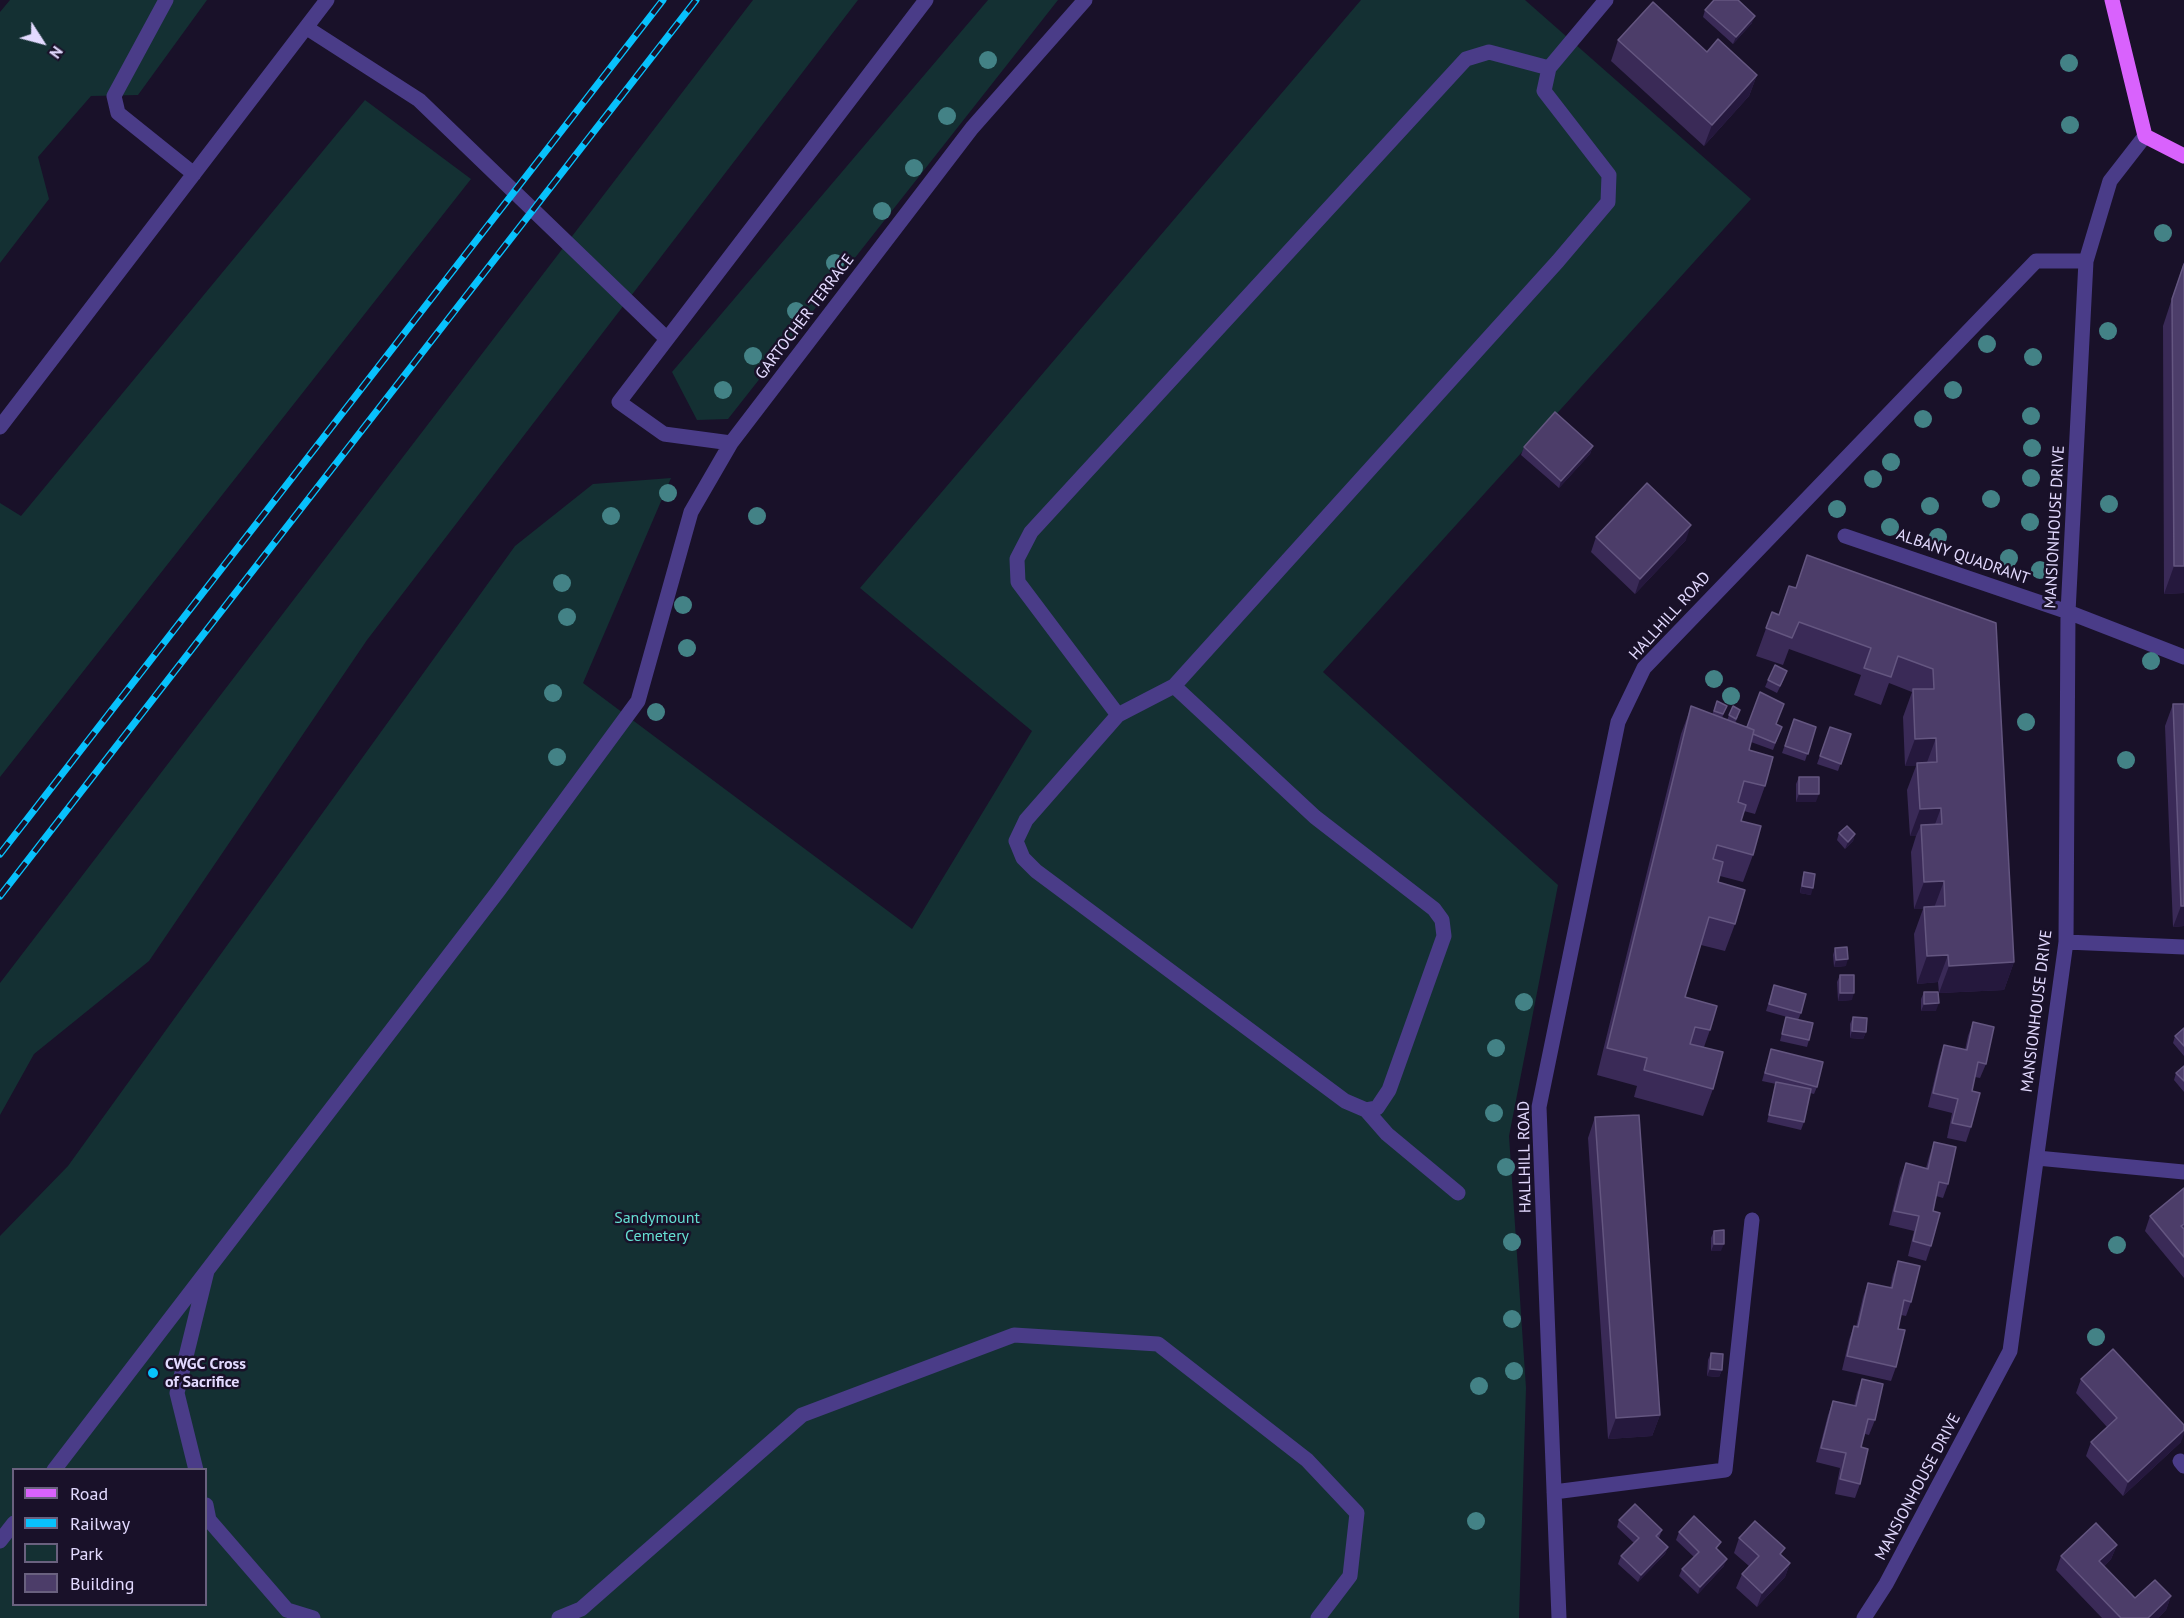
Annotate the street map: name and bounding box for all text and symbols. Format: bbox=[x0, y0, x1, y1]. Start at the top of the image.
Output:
north arrow bbox=[12, 12, 72, 72]
text: N bbox=[45, 42, 68, 63]
street label: GARTOCHER TERRACE bbox=[752, 251, 858, 383]
street label: MANSIONHOUSE DRIVE bbox=[2041, 445, 2069, 609]
street label: ALBANY QUADRANT bbox=[1894, 525, 2032, 589]
street label: HALLHILL ROAD bbox=[1625, 568, 1715, 664]
street label: MANSIONHOUSE DRIVE bbox=[2018, 929, 2056, 1093]
street label: HALLHILL ROAD bbox=[1514, 1101, 1536, 1213]
park label: Sandymount Cemetery bbox=[614, 1208, 700, 1246]
place label: CWGC Cross of Sacrifice bbox=[165, 1354, 246, 1392]
marker: CWGC Cross of Sacrifice bbox=[146, 1366, 160, 1380]
street label: MANSIONHOUSE DRIVE bbox=[1871, 1410, 1965, 1564]
legend bbox=[12, 1468, 207, 1606]
text: Road bbox=[70, 1482, 108, 1505]
text: Railway bbox=[70, 1512, 130, 1535]
text: Park bbox=[70, 1542, 103, 1565]
text: Building bbox=[70, 1572, 134, 1595]

